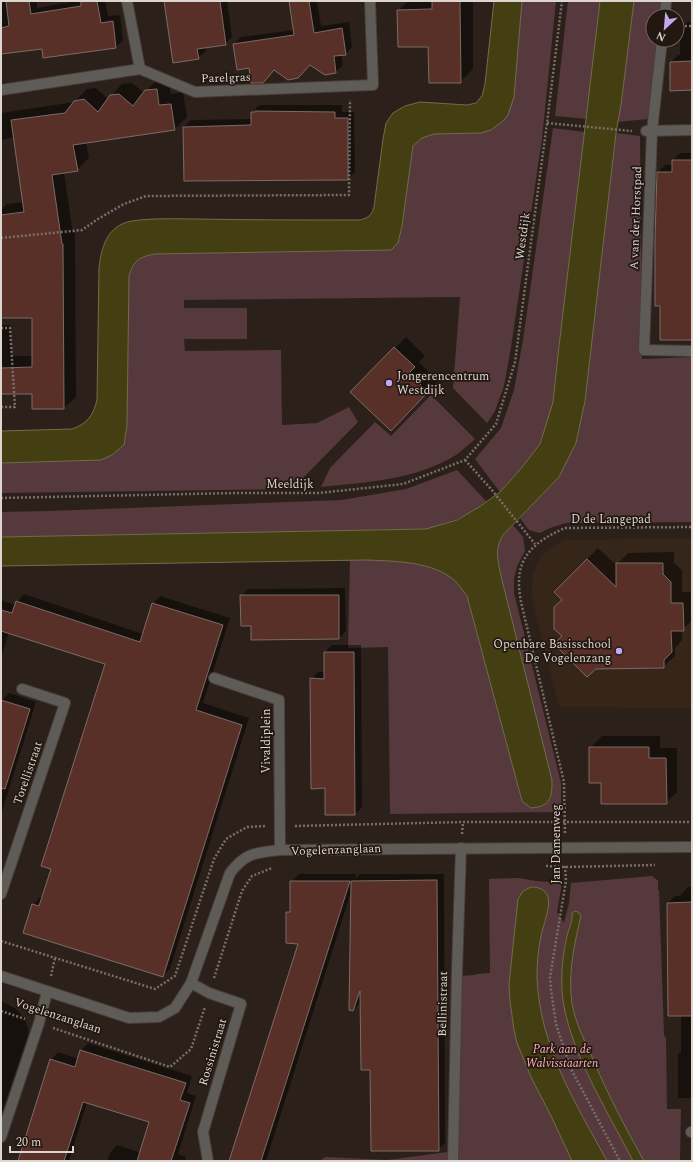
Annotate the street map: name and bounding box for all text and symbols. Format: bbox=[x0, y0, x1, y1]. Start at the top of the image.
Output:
north arrow bbox=[645, 8, 685, 48]
text: N bbox=[653, 27, 669, 46]
street label: Parelgras bbox=[201, 68, 251, 88]
street label: A van der Horstpad bbox=[625, 166, 647, 270]
street label: Westdijk bbox=[510, 211, 536, 261]
place label: Jongerencentrum Westdijk bbox=[397, 367, 489, 400]
marker: Jongerencentrum Westdijk bbox=[384, 378, 394, 388]
street label: Meeldijk bbox=[266, 475, 314, 494]
street label: D de Langepad bbox=[571, 510, 651, 529]
place label: Openbare Basisschool De Vogelenzang bbox=[493, 635, 611, 668]
marker: Openbare Basisschool De Vogelenzang bbox=[614, 646, 624, 656]
street label: Vivaldiplein bbox=[257, 708, 276, 774]
street label: Torellistraat bbox=[8, 739, 48, 807]
street label: Jan Damenweg bbox=[547, 804, 566, 884]
street label: Vogelenzanglaan bbox=[290, 839, 382, 861]
street label: Bellinistraat bbox=[433, 971, 453, 1037]
street label: Vogelenzanglaan bbox=[12, 993, 104, 1039]
street label: Rossinistraat bbox=[194, 1016, 232, 1088]
park label: Park aan de Walvisstaarten bbox=[526, 1040, 599, 1073]
scale bar bbox=[10, 1128, 73, 1154]
text: 20 m bbox=[16, 1133, 41, 1152]

